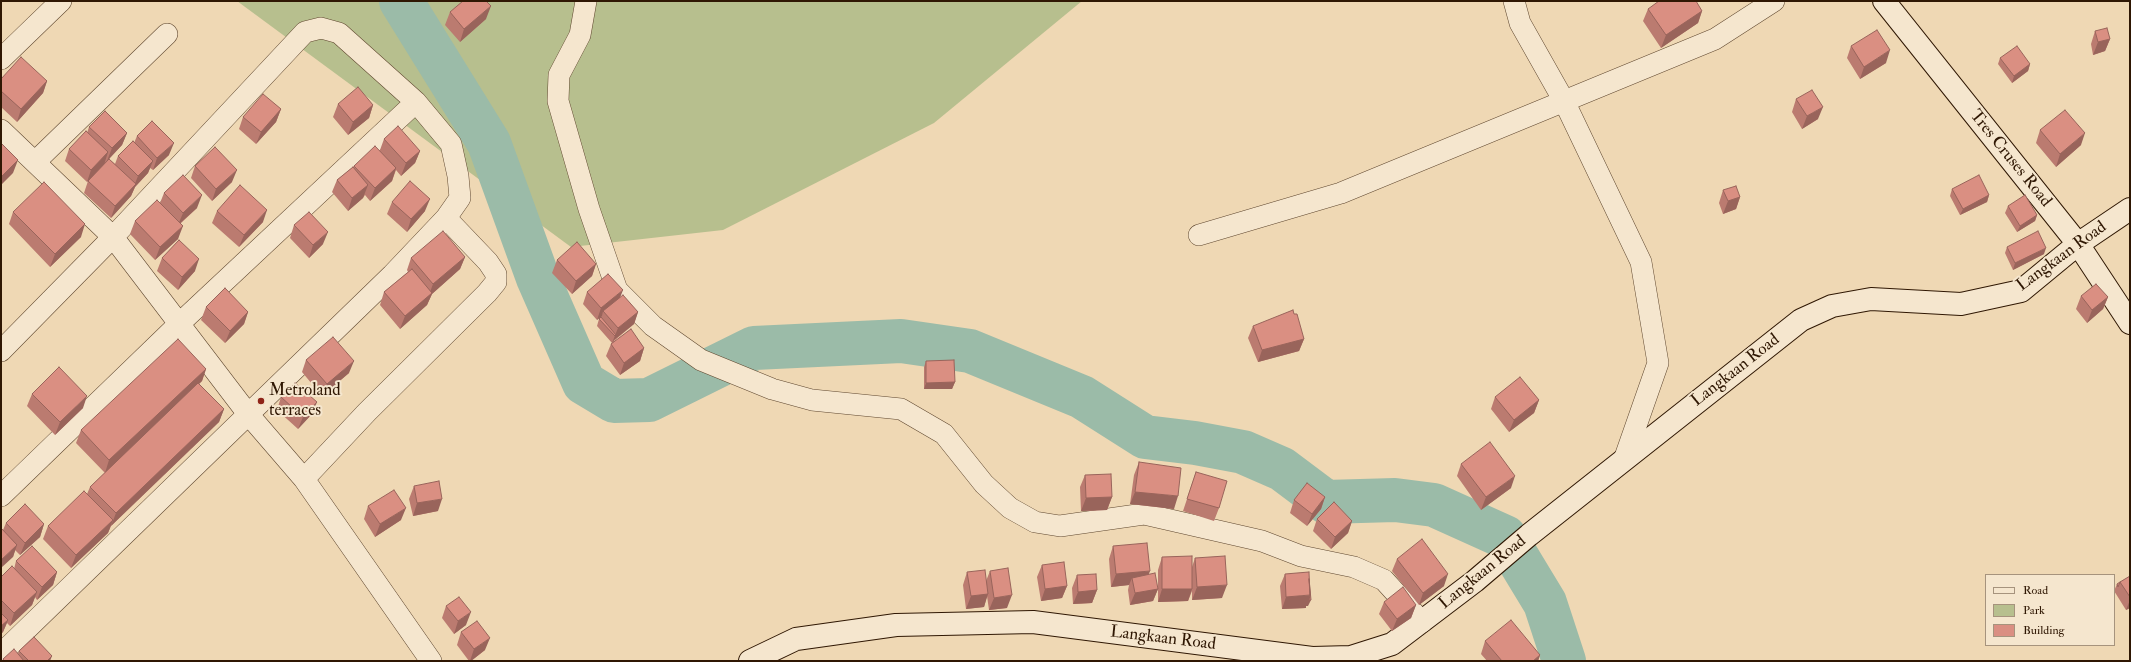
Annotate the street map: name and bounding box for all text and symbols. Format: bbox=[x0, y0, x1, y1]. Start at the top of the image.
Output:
street label: Tres Cruses Road bbox=[1965, 106, 2055, 212]
street label: Langkaan Road bbox=[2013, 218, 2111, 296]
street label: Langkaan Road bbox=[1688, 330, 1784, 412]
place label: Metroland terraces bbox=[269, 381, 341, 421]
marker: Metroland terraces bbox=[256, 396, 266, 406]
street label: Langkaan Road bbox=[1435, 532, 1531, 614]
legend bbox=[1985, 574, 2115, 646]
text: Road bbox=[2023, 583, 2048, 598]
text: Park bbox=[2023, 603, 2045, 618]
street label: Langkaan Road bbox=[1109, 622, 1217, 656]
text: Building bbox=[2023, 623, 2064, 638]

